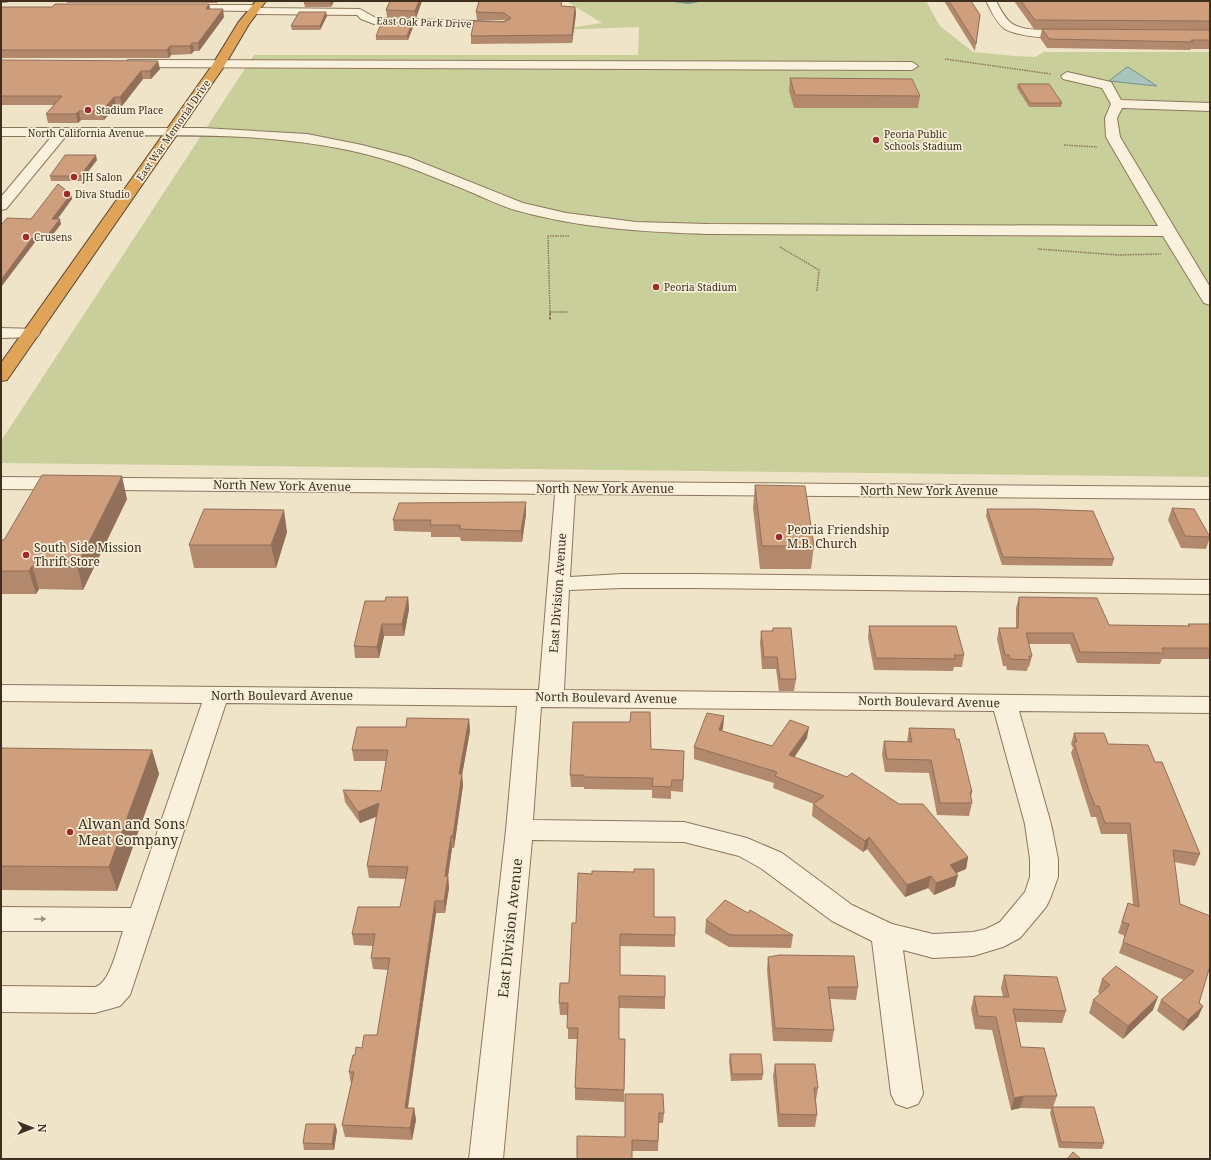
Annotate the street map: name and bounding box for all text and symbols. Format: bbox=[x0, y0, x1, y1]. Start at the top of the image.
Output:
street label: East Oak Park Drive bbox=[376, 13, 472, 31]
street label: East War Memorial Drive bbox=[133, 77, 213, 183]
place label: Stadium Place bbox=[96, 103, 163, 117]
marker: Stadium Place bbox=[83, 105, 93, 115]
street label: North California Avenue bbox=[28, 126, 144, 140]
place label: Peoria Public Schools Stadium bbox=[884, 127, 963, 153]
marker: Peoria Public Schools Stadium bbox=[871, 135, 881, 145]
place label: JH Salon bbox=[81, 170, 123, 184]
marker: JH Salon bbox=[69, 172, 79, 182]
place label: Diva Studio bbox=[75, 187, 130, 201]
marker: Diva Studio bbox=[62, 189, 72, 199]
place label: Crusens bbox=[34, 230, 73, 244]
marker: Crusens bbox=[21, 232, 31, 242]
place label: Peoria Stadium bbox=[664, 280, 738, 294]
marker: Peoria Stadium bbox=[651, 282, 661, 292]
street label: North New York Avenue bbox=[213, 476, 351, 495]
street label: North New York Avenue bbox=[536, 480, 674, 497]
street label: North New York Avenue bbox=[860, 482, 998, 499]
place label: Peoria Friendship M.B. Church bbox=[787, 521, 889, 552]
street label: East Division Avenue bbox=[545, 532, 570, 654]
marker: Peoria Friendship M.B. Church bbox=[774, 532, 784, 542]
place label: South Side Mission Thrift Store bbox=[34, 539, 142, 570]
marker: South Side Mission Thrift Store bbox=[21, 550, 31, 560]
street label: North Boulevard Avenue bbox=[211, 687, 353, 704]
street label: North Boulevard Avenue bbox=[535, 688, 677, 707]
street label: North Boulevard Avenue bbox=[858, 692, 1000, 711]
place label: Alwan and Sons Meat Company bbox=[78, 814, 185, 849]
marker: Alwan and Sons Meat Company bbox=[65, 827, 75, 837]
street label: East Division Avenue bbox=[493, 857, 526, 999]
one-way arrow bbox=[34, 916, 47, 922]
north arrow bbox=[12, 1108, 52, 1148]
text: N bbox=[35, 1124, 50, 1133]

